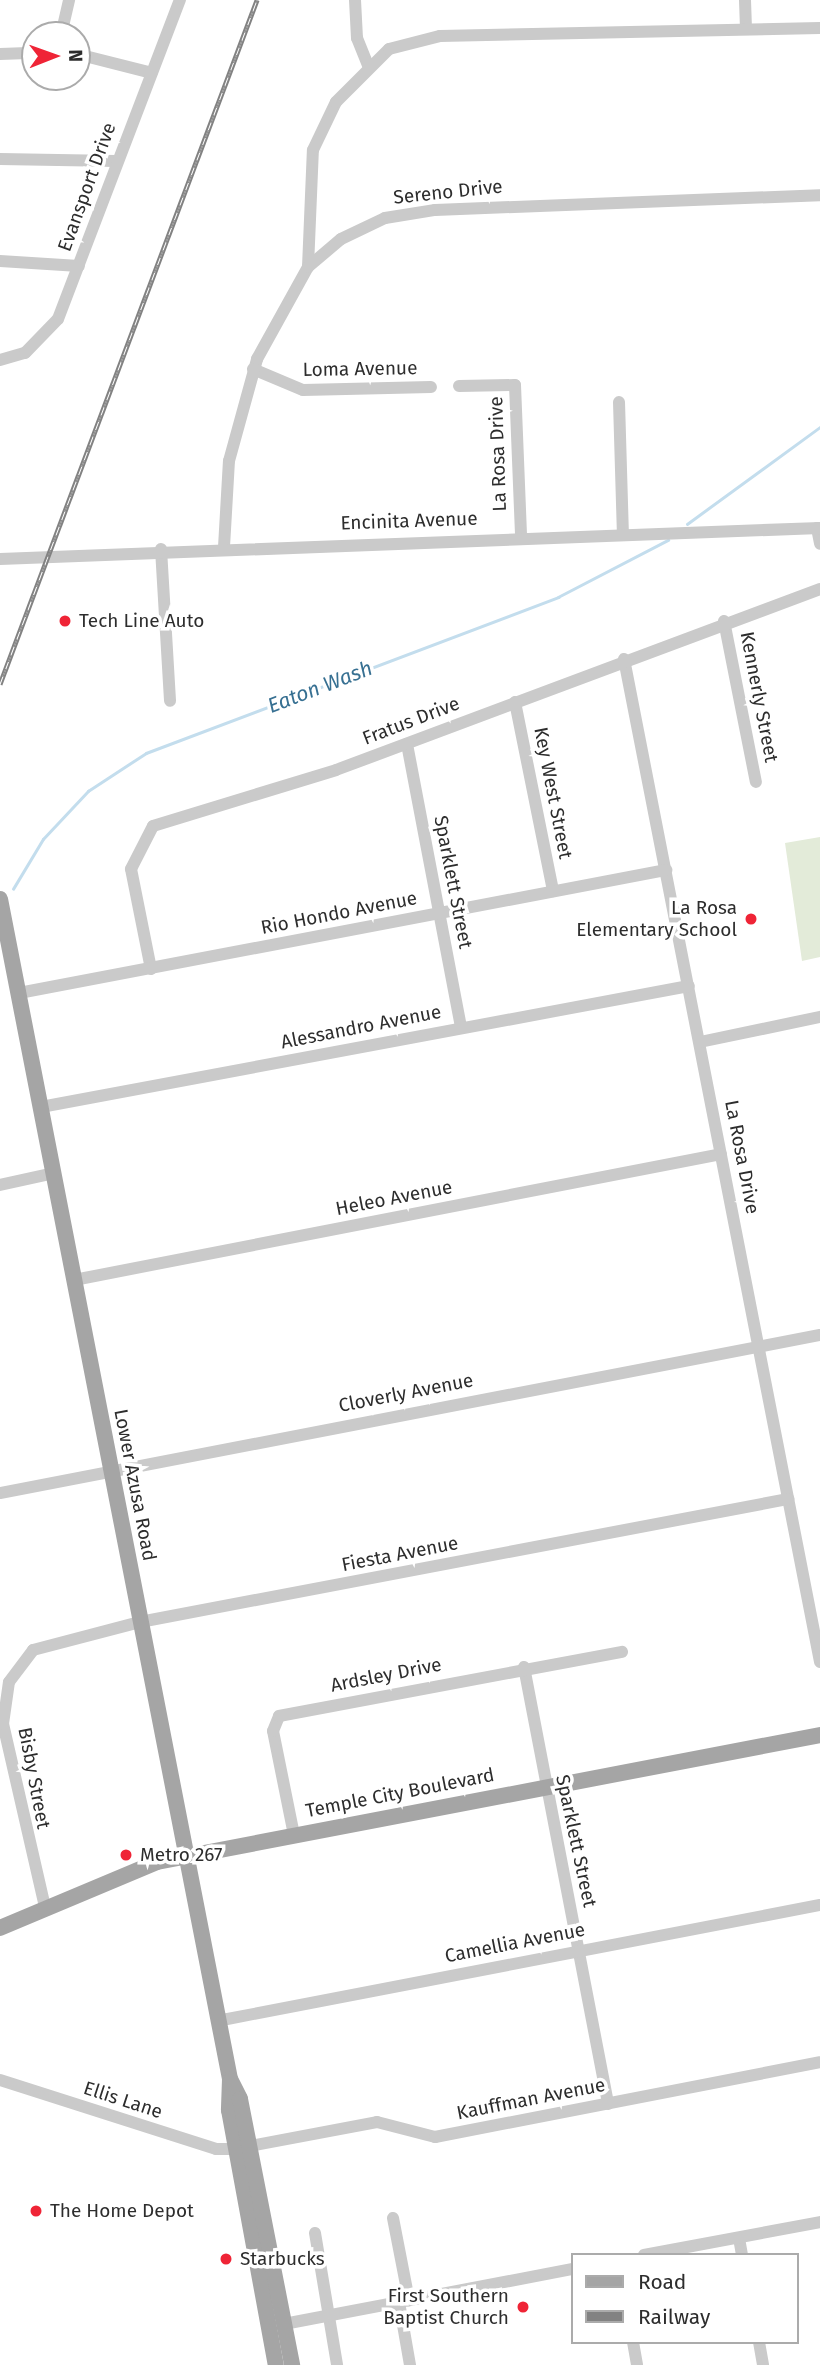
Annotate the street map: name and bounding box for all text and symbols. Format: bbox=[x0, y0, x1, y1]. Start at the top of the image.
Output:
north arrow bbox=[21, 21, 91, 91]
text: N bbox=[64, 49, 87, 62]
street label: Evansport Drive bbox=[53, 120, 121, 254]
street label: Sereno Drive bbox=[392, 175, 504, 209]
street label: Loma Avenue bbox=[302, 357, 418, 381]
street label: La Rosa Drive bbox=[485, 396, 511, 512]
street label: Encinita Avenue bbox=[340, 507, 478, 535]
place label: Tech Line Auto bbox=[79, 610, 204, 632]
marker: Tech Line Auto bbox=[57, 613, 73, 629]
street label: Kennerly Street bbox=[735, 630, 783, 764]
water label: Eaton Wash bbox=[264, 655, 376, 719]
street label: Fratus Drive bbox=[359, 692, 463, 750]
street label: Key West Street bbox=[529, 725, 577, 861]
street label: Sparklett Street bbox=[429, 814, 477, 950]
street label: Rio Hondo Avenue bbox=[259, 887, 419, 939]
place label: La Rosa Elementary School bbox=[576, 897, 737, 941]
marker: La Rosa Elementary School bbox=[743, 911, 759, 927]
street label: Alessandro Avenue bbox=[279, 1000, 443, 1054]
street label: La Rosa Drive bbox=[720, 1098, 764, 1216]
street label: Heleo Avenue bbox=[334, 1176, 454, 1220]
street label: Cloverly Avenue bbox=[337, 1369, 475, 1417]
street label: Lower Azusa Road bbox=[109, 1407, 161, 1563]
street label: Fiesta Avenue bbox=[340, 1532, 460, 1576]
street label: Ardsley Drive bbox=[329, 1653, 443, 1697]
street label: Bisby Street bbox=[13, 1725, 55, 1831]
street label: Temple City Boulevard bbox=[304, 1764, 496, 1822]
street label: Sparklett Street bbox=[551, 1773, 601, 1909]
place label: Metro 267 bbox=[140, 1844, 222, 1866]
marker: Metro 267 bbox=[118, 1847, 134, 1863]
street label: Camellia Avenue bbox=[443, 1918, 587, 1968]
street label: Kauffman Avenue bbox=[455, 2073, 607, 2125]
street label: Ellis Lane bbox=[81, 2077, 165, 2123]
place label: The Home Depot bbox=[50, 2200, 194, 2222]
marker: The Home Depot bbox=[28, 2203, 44, 2219]
place label: Starbucks bbox=[240, 2248, 325, 2270]
marker: Starbucks bbox=[218, 2251, 234, 2267]
legend bbox=[572, 2253, 799, 2344]
text: Road bbox=[638, 2269, 686, 2295]
place label: First Southern Baptist Church bbox=[383, 2285, 509, 2329]
marker: First Southern Baptist Church bbox=[515, 2299, 531, 2315]
text: Railway bbox=[638, 2304, 710, 2330]

